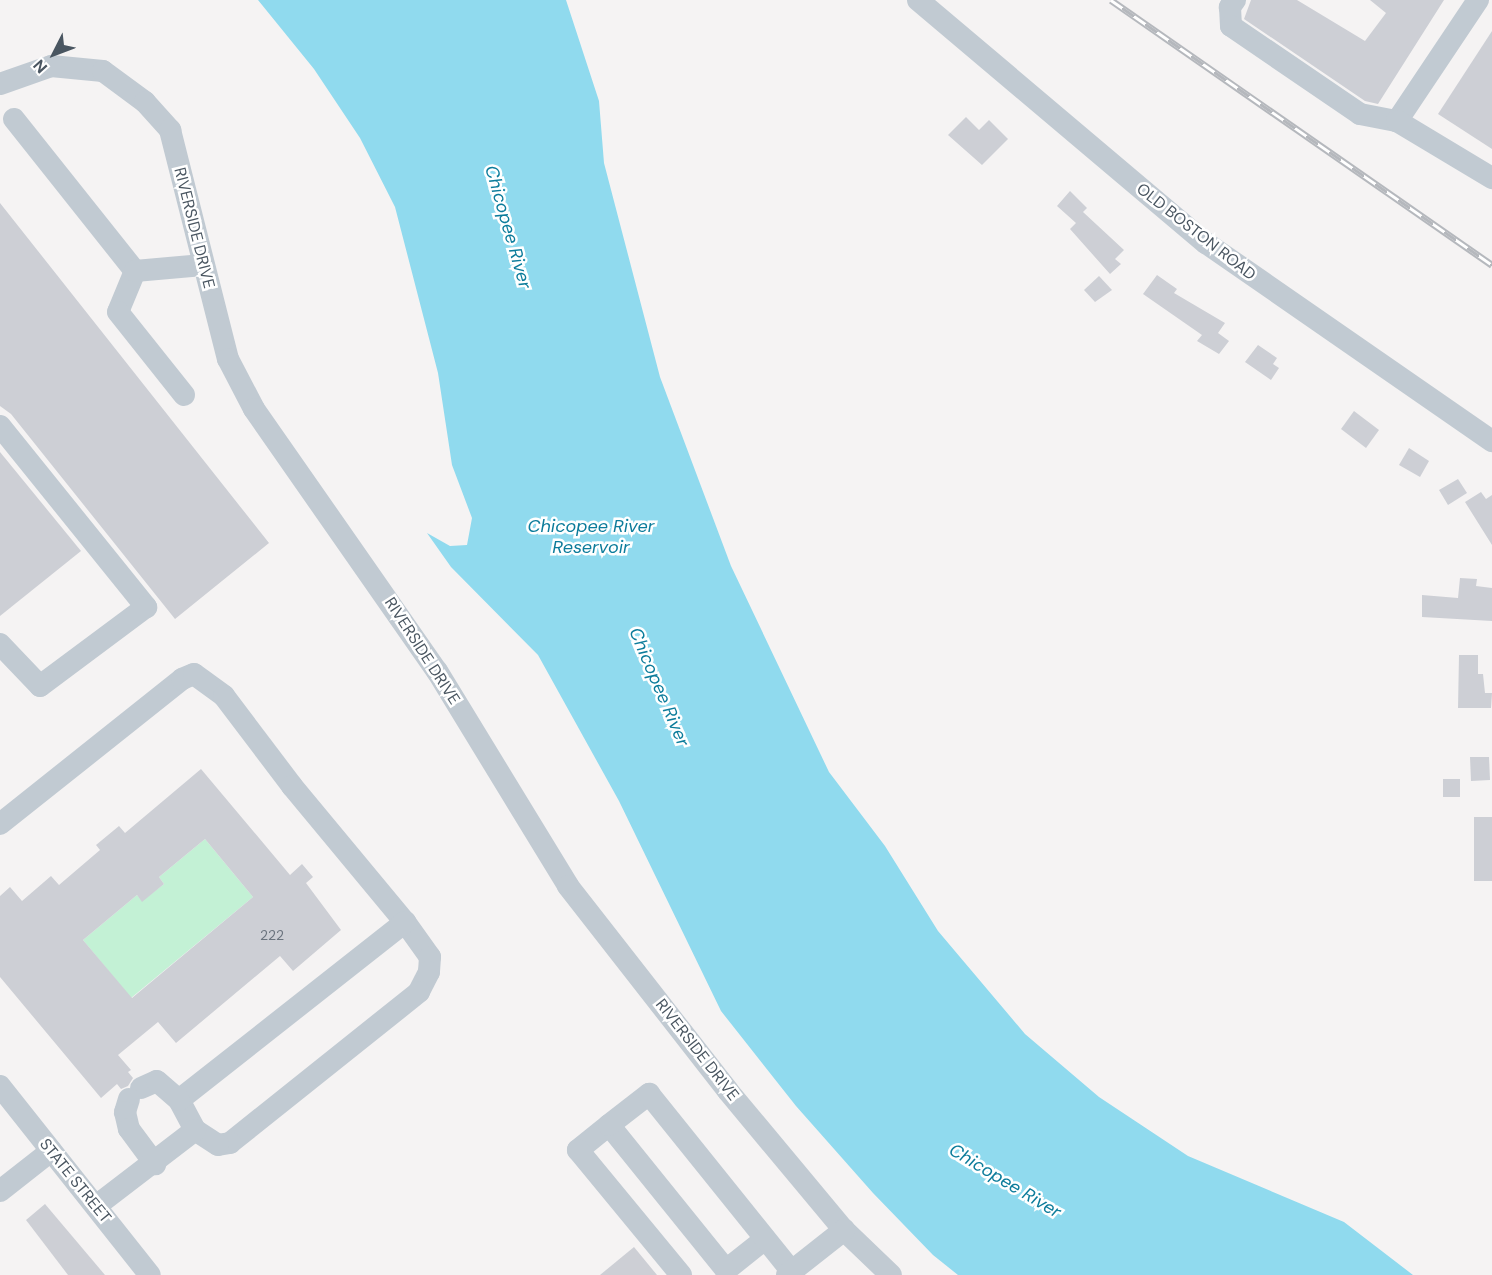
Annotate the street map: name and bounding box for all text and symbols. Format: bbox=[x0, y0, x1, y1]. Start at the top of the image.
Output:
north arrow bbox=[24, 24, 84, 84]
text: N bbox=[29, 55, 52, 78]
water label: Chicopee River bbox=[480, 163, 536, 291]
street label: RIVERSIDE DRIVE bbox=[170, 166, 218, 290]
street label: OLD BOSTON ROAD bbox=[1133, 180, 1259, 284]
water label: Chicopee River Reservoir bbox=[528, 516, 654, 558]
street label: RIVERSIDE DRIVE bbox=[380, 594, 464, 708]
water label: Chicopee River bbox=[624, 624, 694, 750]
house number: 222 bbox=[260, 927, 284, 943]
street label: RIVERSIDE DRIVE bbox=[651, 995, 743, 1105]
street label: STATE STREET bbox=[35, 1135, 115, 1227]
water label: Chicopee River bbox=[945, 1139, 1065, 1223]

